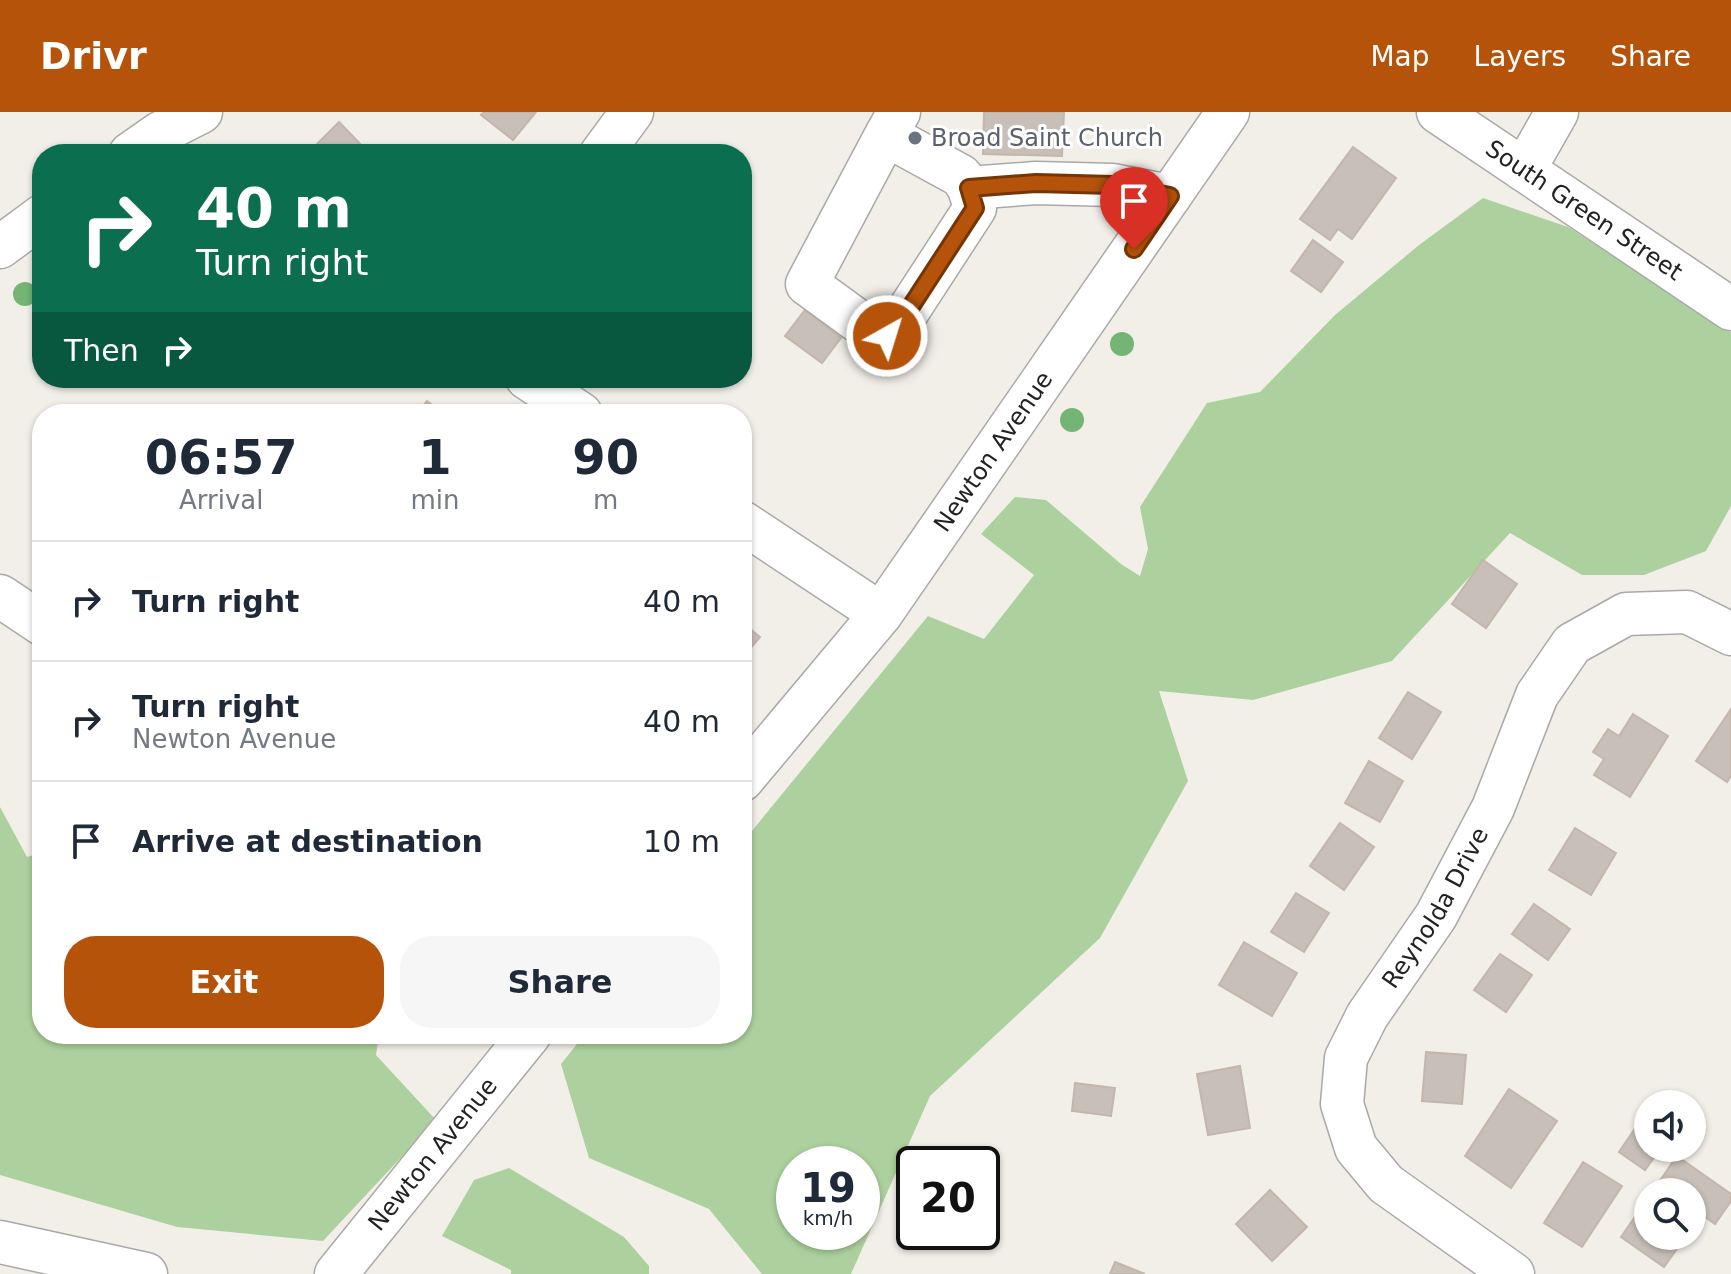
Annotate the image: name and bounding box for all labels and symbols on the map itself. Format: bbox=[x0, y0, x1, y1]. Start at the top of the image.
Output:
place label: Broad Saint Church bbox=[931, 124, 1163, 152]
marker: Broad Saint Church bbox=[906, 129, 924, 147]
street label: South Green Street bbox=[1481, 134, 1688, 286]
pin bbox=[1100, 167, 1168, 249]
position arrow bbox=[845, 294, 929, 378]
street label: Newton Avenue bbox=[928, 366, 1058, 537]
street label: Reynolda Drive bbox=[1376, 823, 1494, 994]
street label: Newton Avenue bbox=[363, 1072, 503, 1236]
speed limit sign: 20 bbox=[896, 1146, 1000, 1250]

